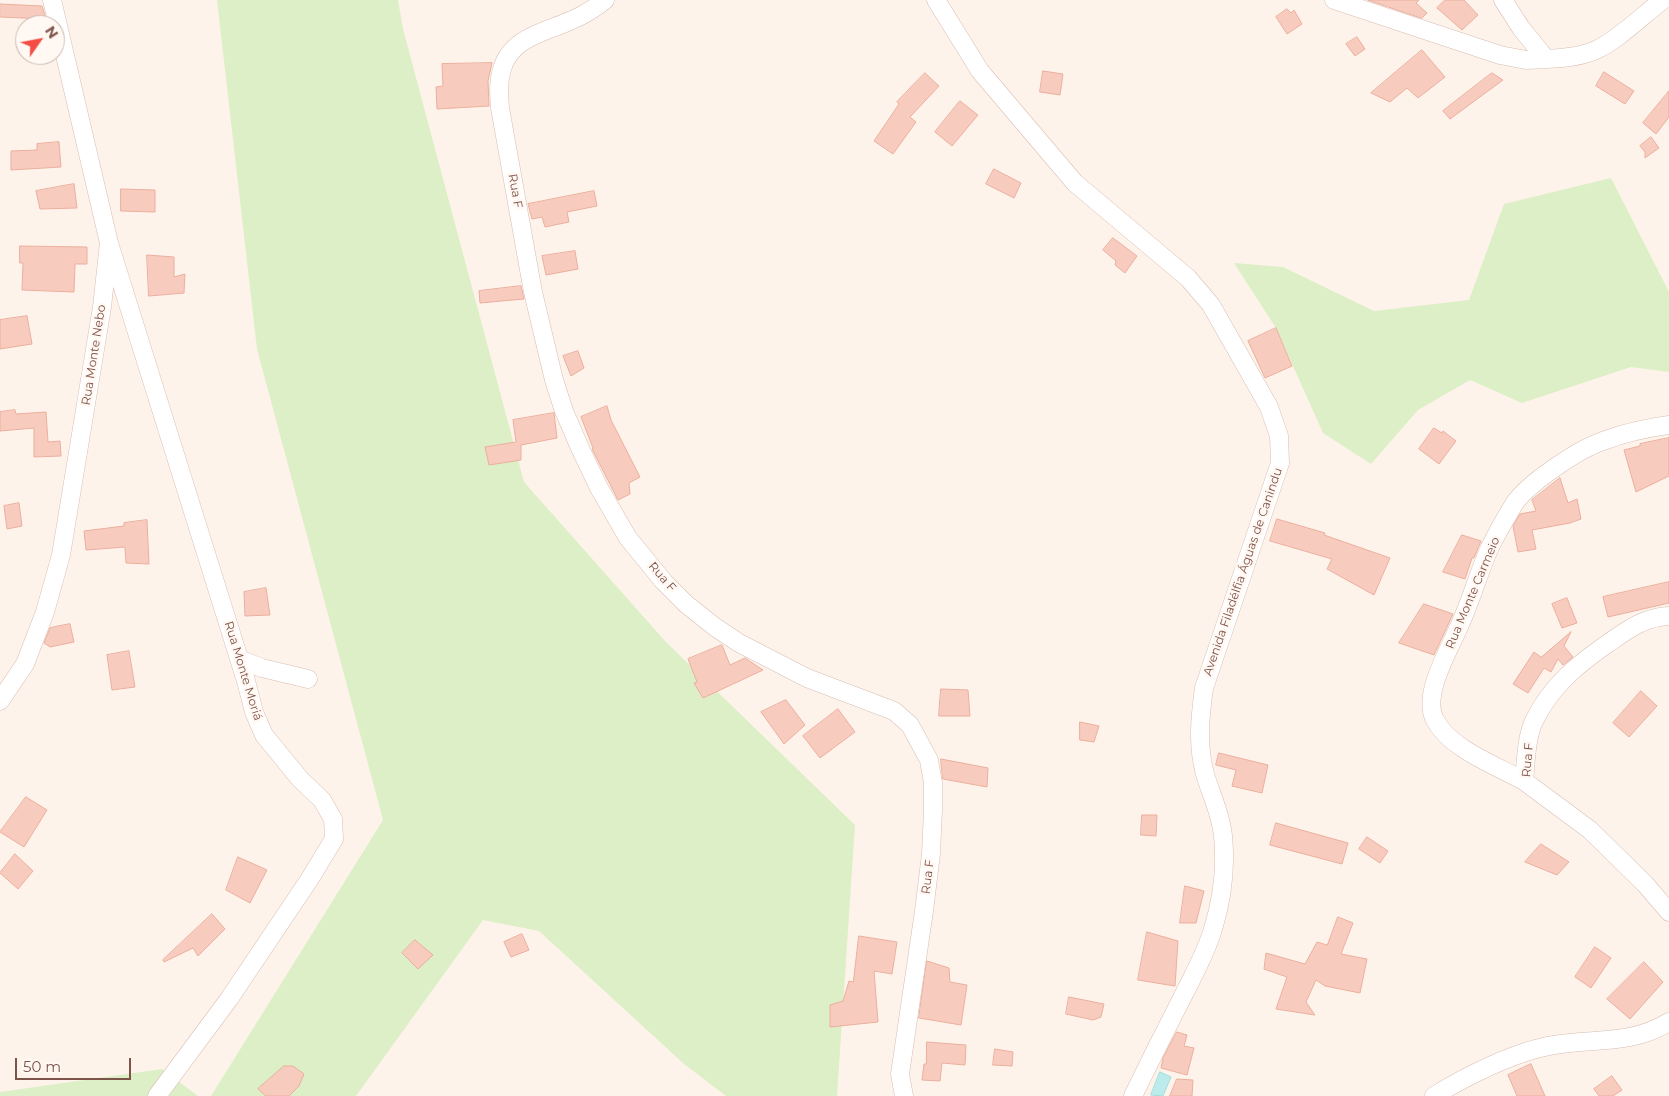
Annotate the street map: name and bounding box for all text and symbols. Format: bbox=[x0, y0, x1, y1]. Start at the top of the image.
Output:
north arrow bbox=[15, 15, 65, 65]
text: N bbox=[41, 23, 62, 42]
street label: Rua F bbox=[505, 173, 525, 209]
street label: Rua Monte Nebo bbox=[79, 304, 109, 406]
street label: Avenida Filadélfia Águas de Canindu bbox=[1200, 466, 1286, 678]
street label: Rua Monte Carmeio bbox=[1443, 535, 1503, 651]
street label: Rua F bbox=[645, 559, 679, 595]
street label: Rua Monte Moriá bbox=[221, 620, 265, 722]
street label: Rua F bbox=[1519, 742, 1537, 778]
street label: Rua F bbox=[919, 859, 937, 895]
scale bar bbox=[18, 1048, 134, 1080]
text: 50 m bbox=[23, 1057, 61, 1076]

